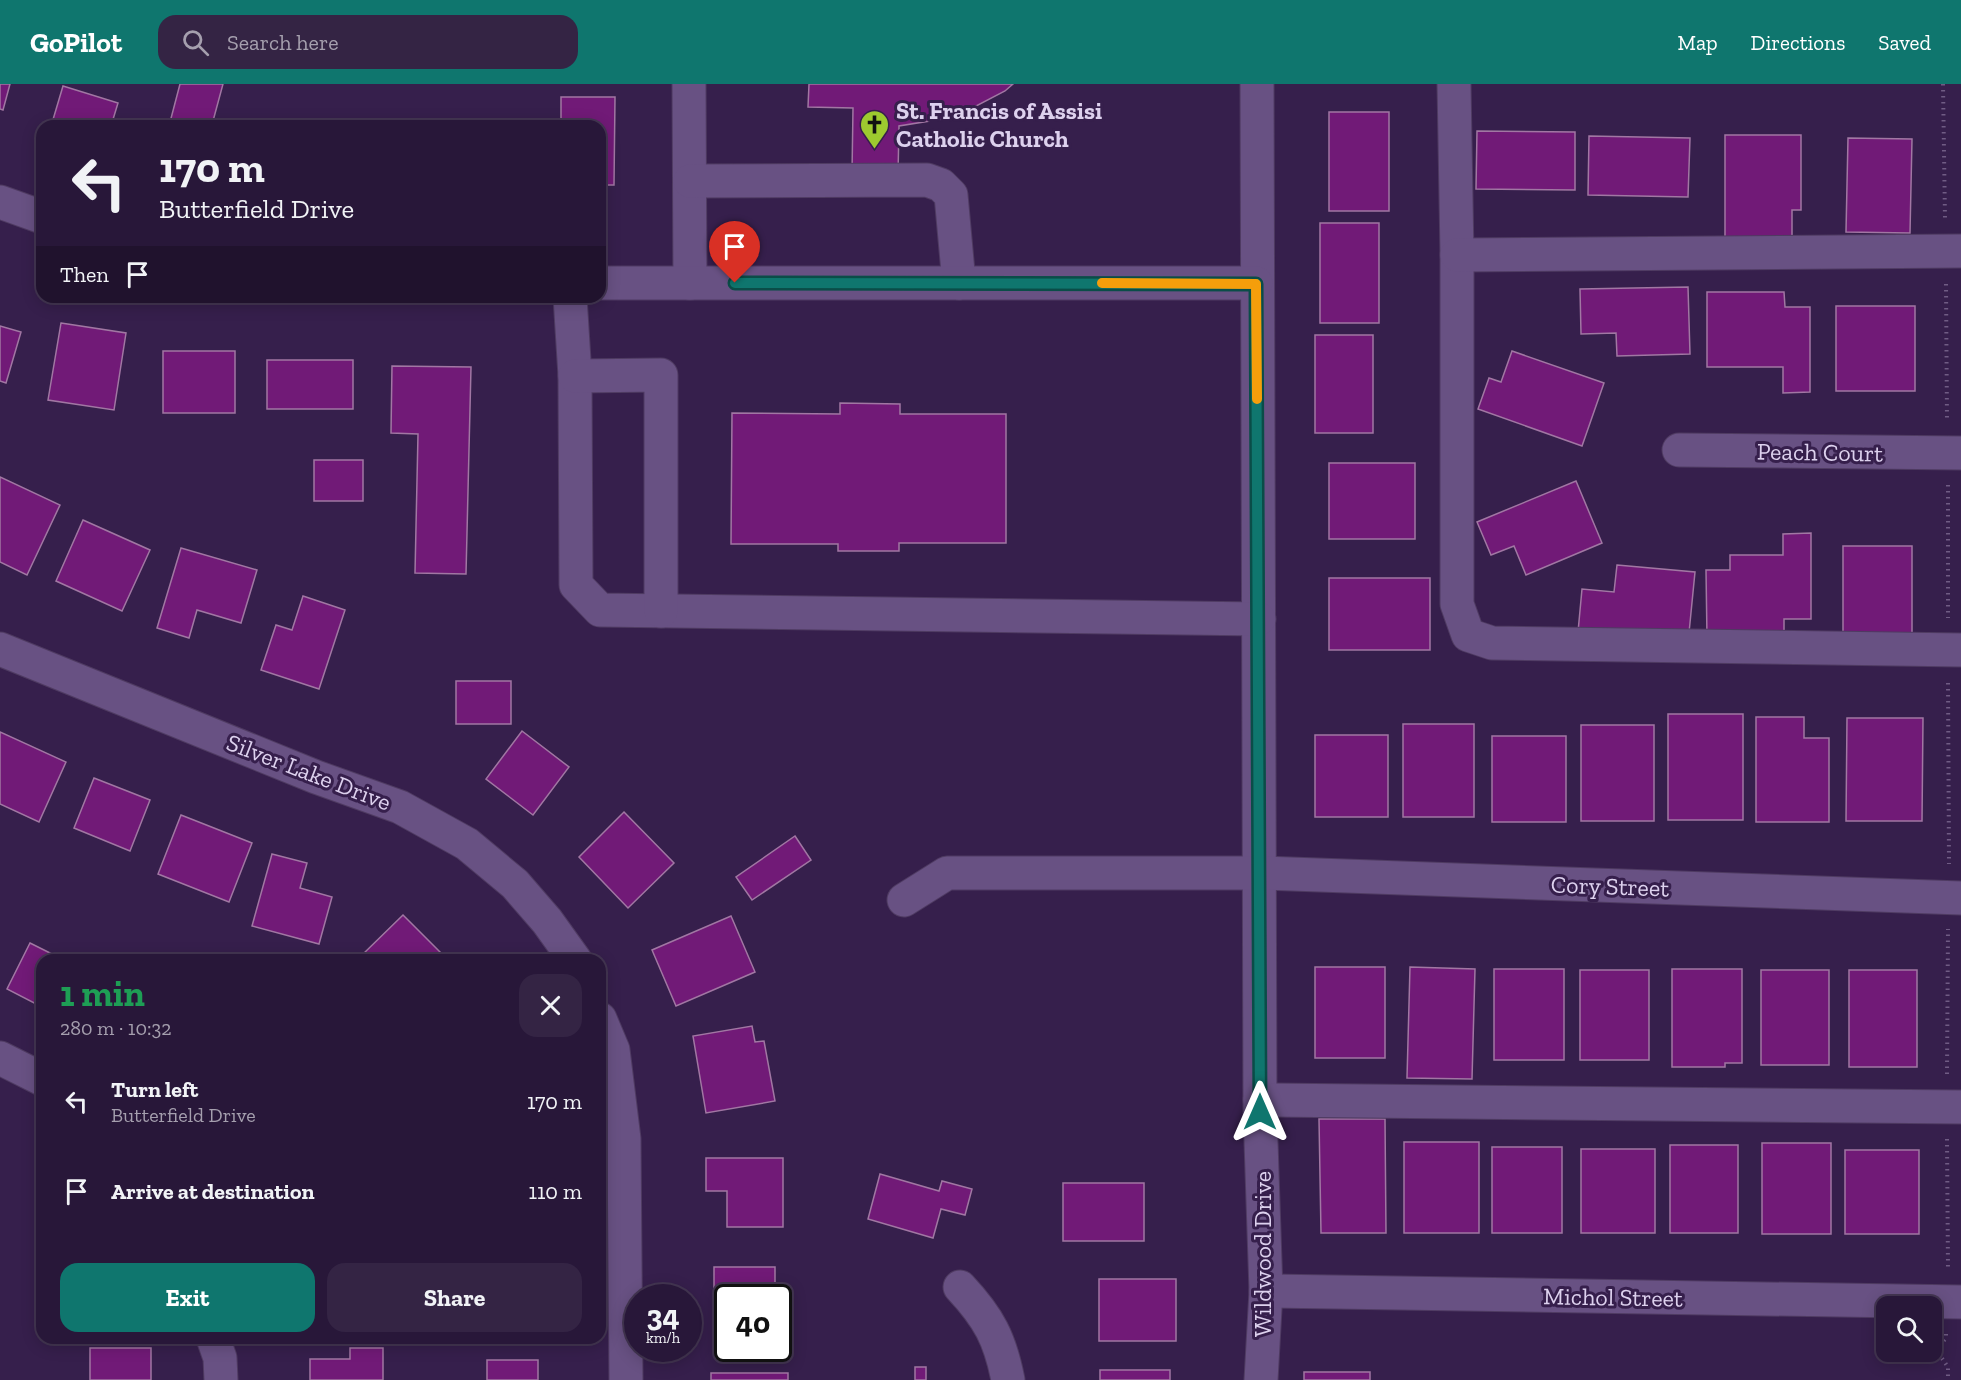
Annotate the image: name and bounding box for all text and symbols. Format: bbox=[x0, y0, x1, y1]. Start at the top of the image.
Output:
search box bbox=[158, 15, 578, 69]
text: GoPilot bbox=[30, 26, 122, 59]
icon: search bbox=[179, 26, 212, 59]
text: Search here bbox=[227, 29, 338, 56]
text: Map bbox=[1678, 30, 1718, 55]
text: Directions bbox=[1751, 30, 1845, 55]
text: Saved bbox=[1878, 30, 1931, 55]
place label: St. Francis of Assisi Catholic Church bbox=[896, 96, 1102, 153]
church icon: St. Francis of Assisi Catholic Church bbox=[859, 108, 891, 150]
text: 170 m bbox=[159, 142, 265, 193]
icon: left bbox=[60, 144, 138, 222]
text: Butterfield Drive bbox=[159, 193, 354, 225]
pin bbox=[709, 221, 760, 283]
icon: arrive bbox=[718, 230, 751, 263]
icon: arrive bbox=[121, 258, 154, 291]
text: Then bbox=[60, 261, 109, 288]
street label: Peach Court bbox=[1757, 436, 1883, 468]
street label: Silver Lake Drive bbox=[223, 727, 395, 817]
street label: Cory Street bbox=[1550, 869, 1670, 903]
text: 1 min bbox=[60, 972, 145, 1015]
button: close bbox=[519, 974, 582, 1037]
text: 280 m · 10:32 bbox=[60, 1016, 172, 1040]
text: Turn left bbox=[111, 1076, 198, 1103]
position arrow bbox=[1228, 1080, 1292, 1144]
icon: left bbox=[60, 1085, 93, 1118]
text: 170 m bbox=[527, 1088, 582, 1115]
text: Butterfield Drive bbox=[111, 1103, 256, 1127]
street label: Wildwood Drive bbox=[1248, 1171, 1277, 1337]
icon: arrive bbox=[60, 1175, 93, 1208]
text: Arrive at destination bbox=[111, 1178, 314, 1205]
text: 110 m bbox=[528, 1178, 582, 1205]
button: Exit bbox=[60, 1263, 315, 1332]
button: Share bbox=[327, 1263, 582, 1332]
street label: Michol Street bbox=[1543, 1281, 1683, 1313]
speed limit sign: 40 bbox=[714, 1284, 792, 1362]
map controls bbox=[1876, 1296, 1942, 1362]
button: search bbox=[1876, 1296, 1942, 1362]
text: 34 bbox=[646, 1298, 680, 1334]
text: km/h bbox=[646, 1329, 680, 1347]

